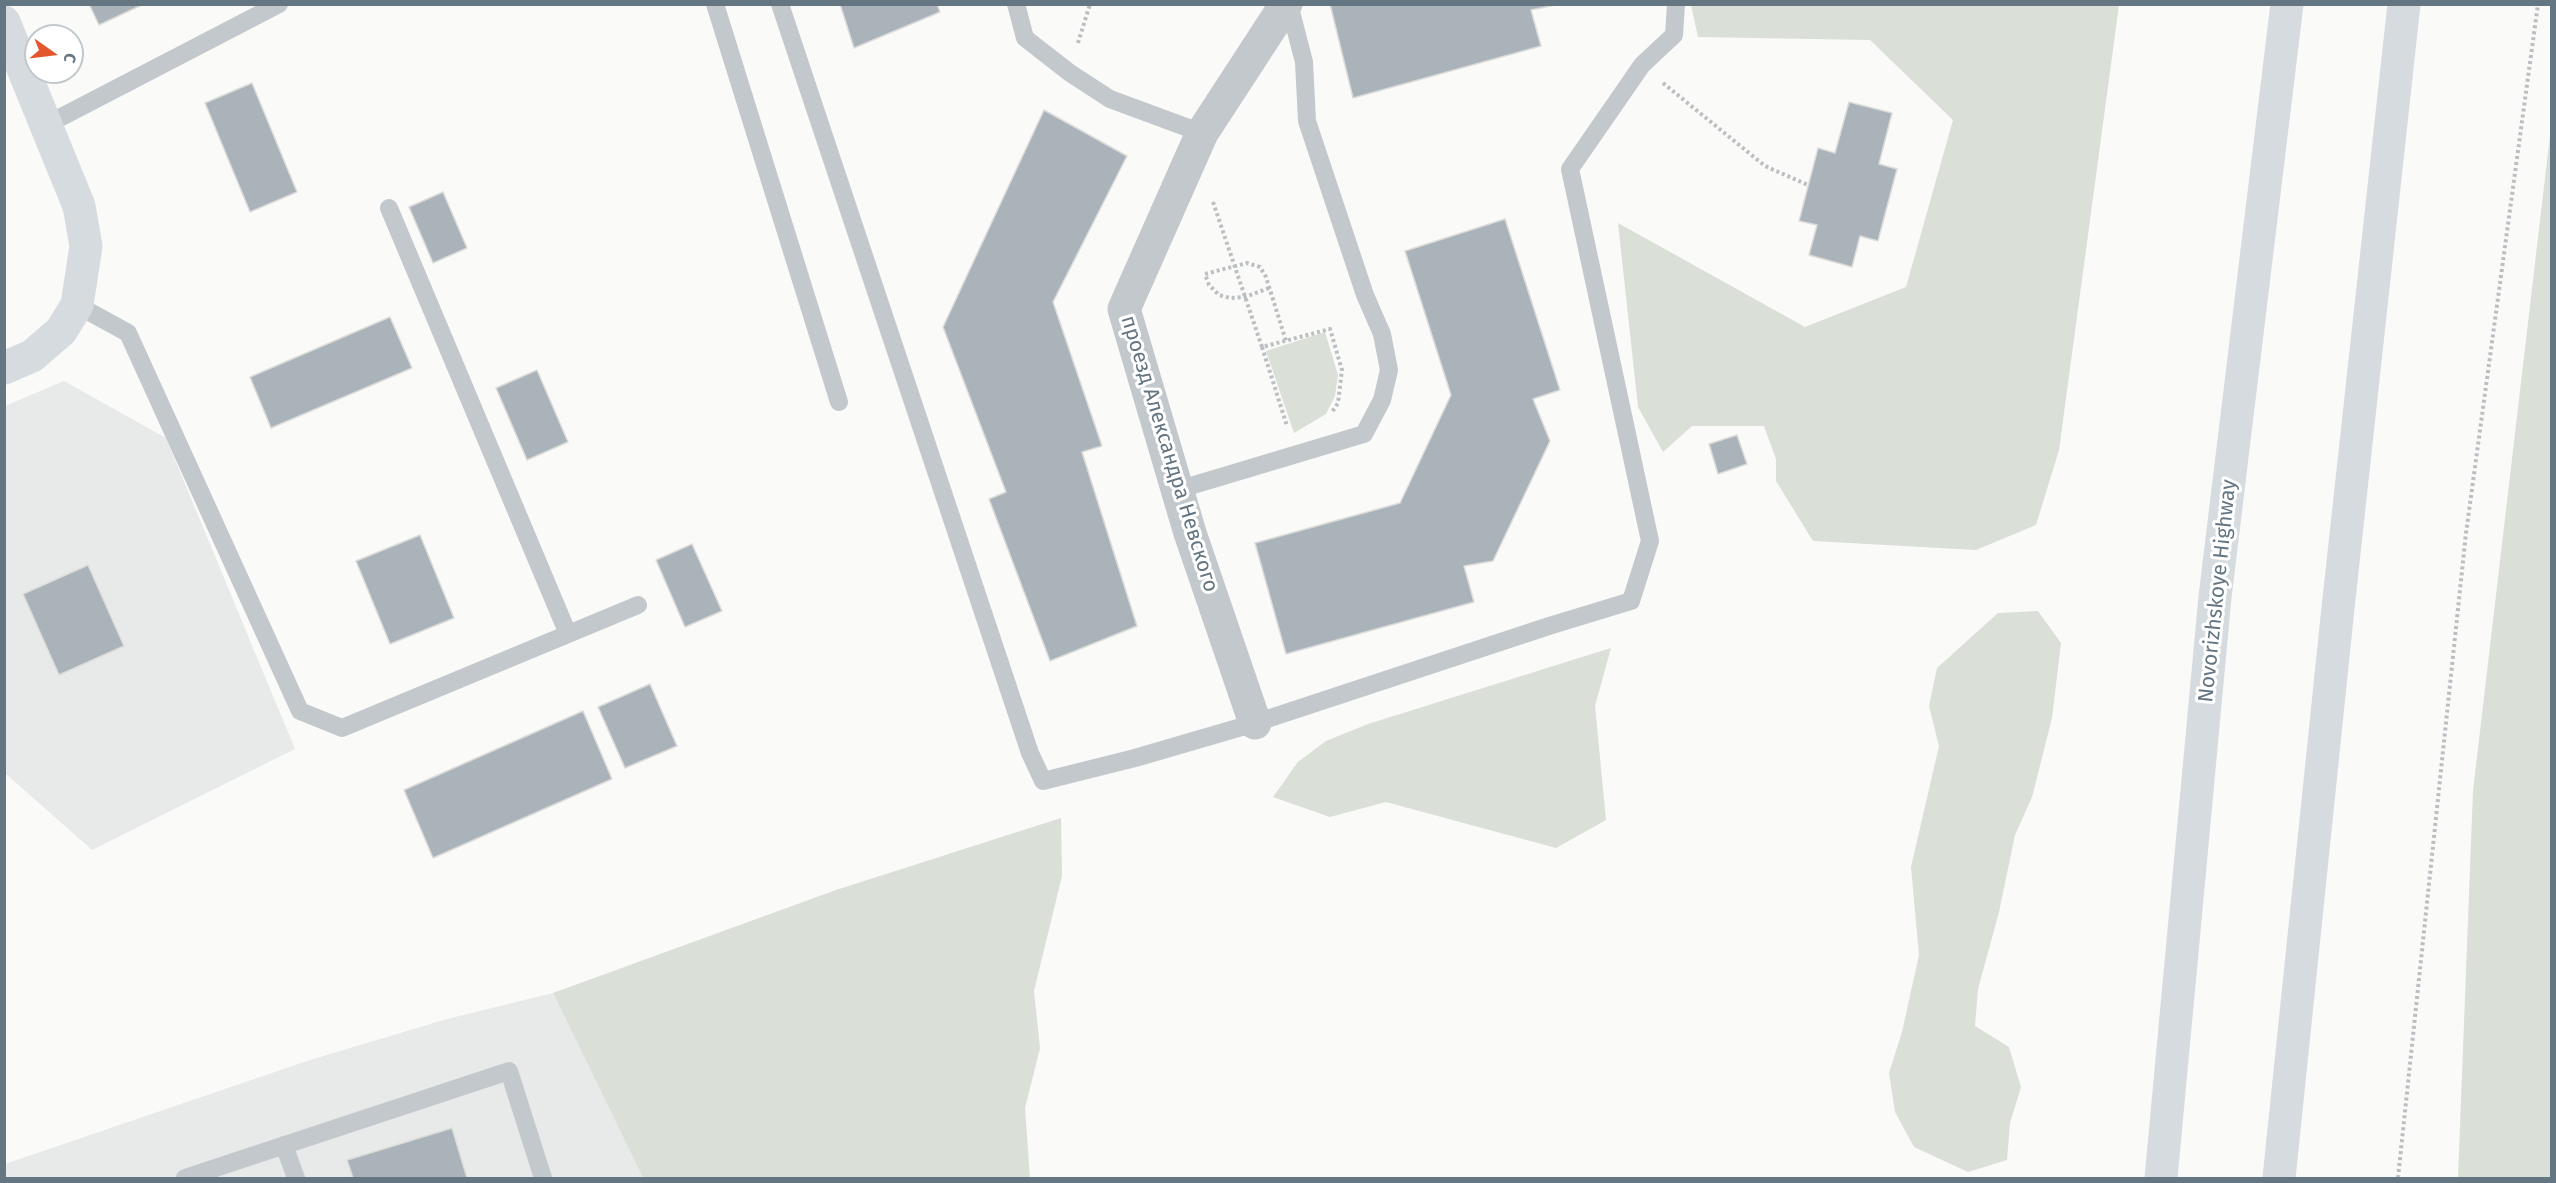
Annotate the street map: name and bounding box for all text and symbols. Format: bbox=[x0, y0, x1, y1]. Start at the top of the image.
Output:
north arrow bbox=[24, 24, 84, 84]
text: С bbox=[60, 51, 80, 65]
street label: проезд Александра Невского bbox=[1115, 313, 1223, 595]
street label: Novorizhskoye Highway bbox=[2194, 478, 2242, 704]

